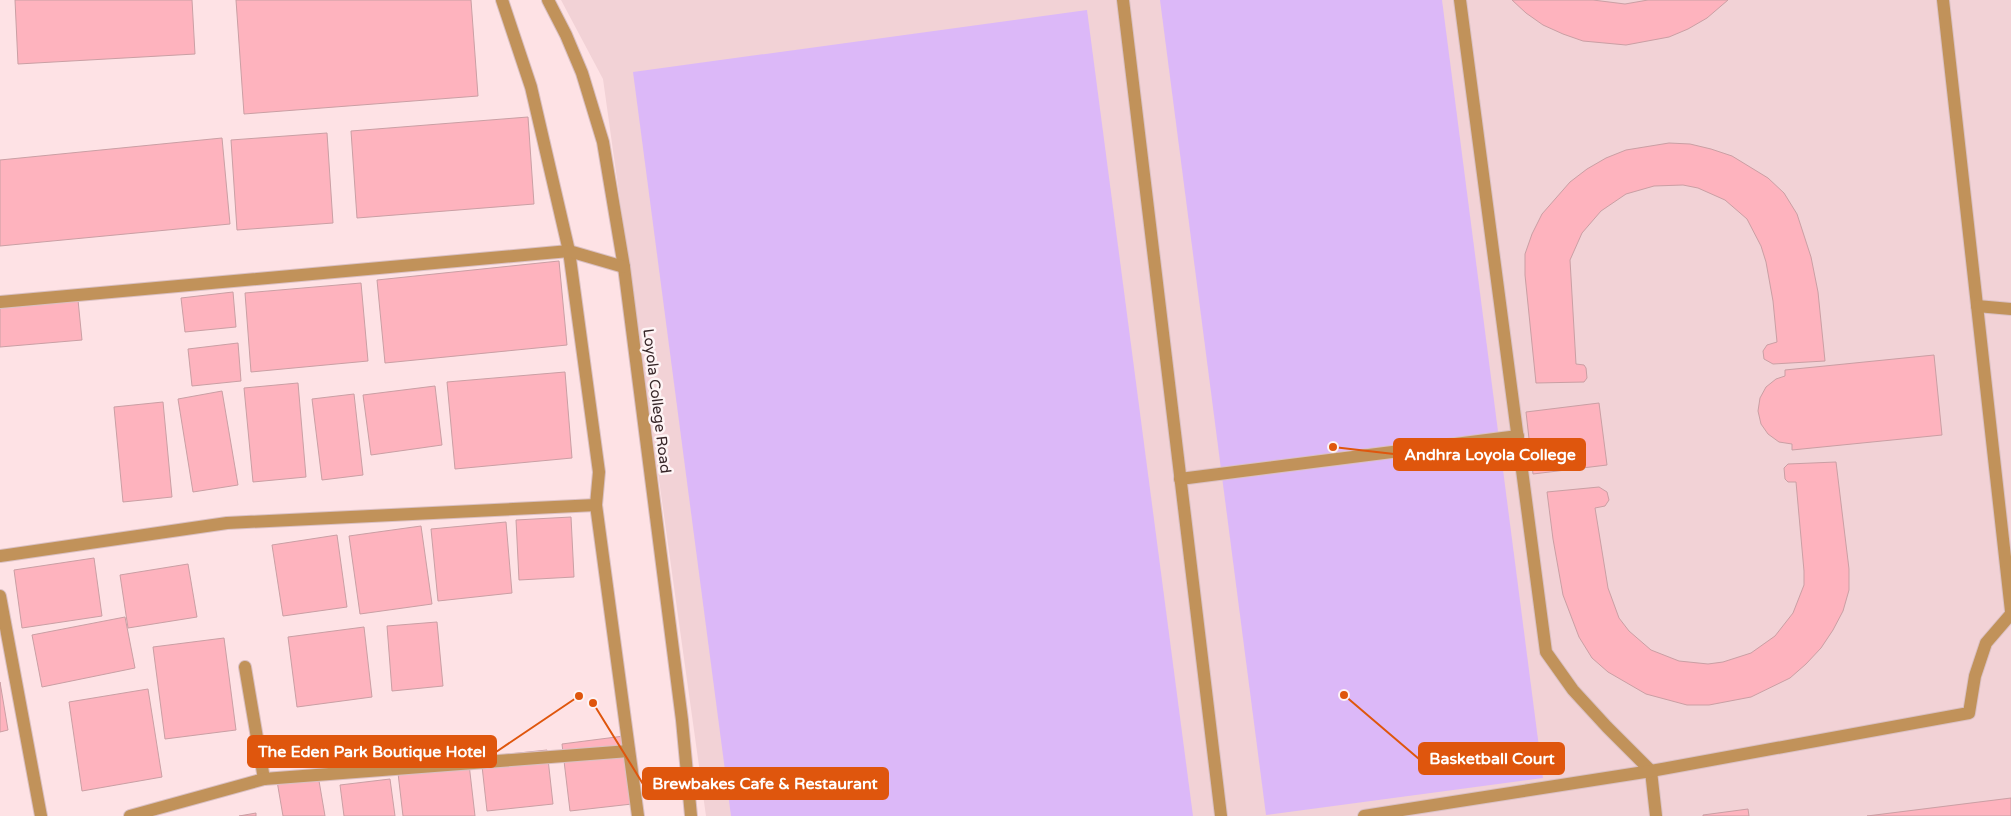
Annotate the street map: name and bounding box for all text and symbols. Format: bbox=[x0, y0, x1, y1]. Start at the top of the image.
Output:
street label: Loyola College Road bbox=[639, 328, 675, 474]
callout: Andhra Loyola College bbox=[1394, 439, 1585, 470]
text: Andhra Loyola College bbox=[1404, 445, 1576, 465]
callout: The Eden Park Boutique Hotel bbox=[248, 736, 496, 767]
text: The Eden Park Boutique Hotel bbox=[257, 742, 486, 762]
callout: Basketball Court bbox=[1419, 743, 1564, 774]
text: Basketball Court bbox=[1429, 749, 1556, 769]
callout: Brewbakes Cafe & Restaurant bbox=[643, 768, 888, 799]
text: Brewbakes Cafe & Restaurant bbox=[652, 774, 879, 794]

